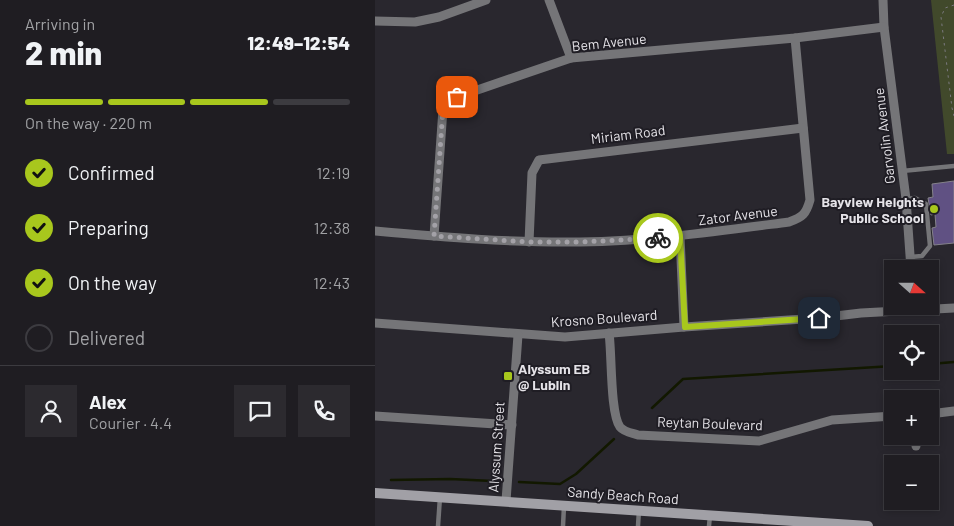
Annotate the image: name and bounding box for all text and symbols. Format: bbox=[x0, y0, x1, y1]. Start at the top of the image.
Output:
text: Arriving in bbox=[25, 14, 95, 33]
street label: Bem Avenue bbox=[571, 30, 647, 54]
text: 12:49–12:54 bbox=[247, 31, 350, 54]
text: 2 min bbox=[25, 33, 102, 71]
pin bbox=[436, 76, 478, 118]
icon: bag bbox=[443, 83, 471, 111]
street label: Garvolin Avenue bbox=[870, 87, 898, 185]
text: On the way · 220 m bbox=[25, 113, 152, 132]
street label: Miriam Road bbox=[590, 121, 666, 147]
icon: check bbox=[25, 159, 53, 187]
text: Confirmed bbox=[68, 161, 155, 184]
text: 12:19 bbox=[316, 163, 350, 182]
place label: Bayview Heights Public School bbox=[821, 193, 924, 226]
street label: Zator Avenue bbox=[697, 202, 779, 228]
marker: Bayview Heights Public School bbox=[928, 203, 940, 215]
courier bbox=[633, 213, 683, 263]
icon: check bbox=[25, 214, 53, 242]
text: Preparing bbox=[68, 216, 149, 239]
text: 12:38 bbox=[314, 218, 350, 237]
icon: bike bbox=[644, 224, 672, 252]
north arrow bbox=[884, 260, 939, 315]
map controls bbox=[884, 260, 939, 510]
icon: check bbox=[25, 269, 53, 297]
text: On the way bbox=[68, 271, 157, 294]
text: 12:43 bbox=[313, 273, 350, 292]
pin bbox=[798, 297, 840, 339]
icon: home bbox=[805, 304, 833, 332]
street label: Krosno Boulevard bbox=[550, 306, 658, 330]
button: locate bbox=[884, 325, 939, 380]
text: Delivered bbox=[68, 326, 145, 349]
place label: Alyssum EB @ Lublin bbox=[518, 360, 590, 393]
marker: Alyssum EB @ Lublin bbox=[502, 370, 514, 382]
button: person bbox=[25, 385, 77, 437]
button: chat bbox=[234, 385, 286, 437]
button: phone bbox=[298, 385, 350, 437]
text: Alex bbox=[89, 390, 127, 413]
button: + bbox=[884, 390, 939, 445]
street label: Alyssum Street bbox=[484, 401, 508, 493]
text: Courier · 4.4 bbox=[89, 413, 172, 432]
street label: Reytan Boulevard bbox=[657, 413, 763, 433]
button: − bbox=[884, 455, 939, 510]
street label: Sandy Beach Road bbox=[567, 483, 679, 507]

